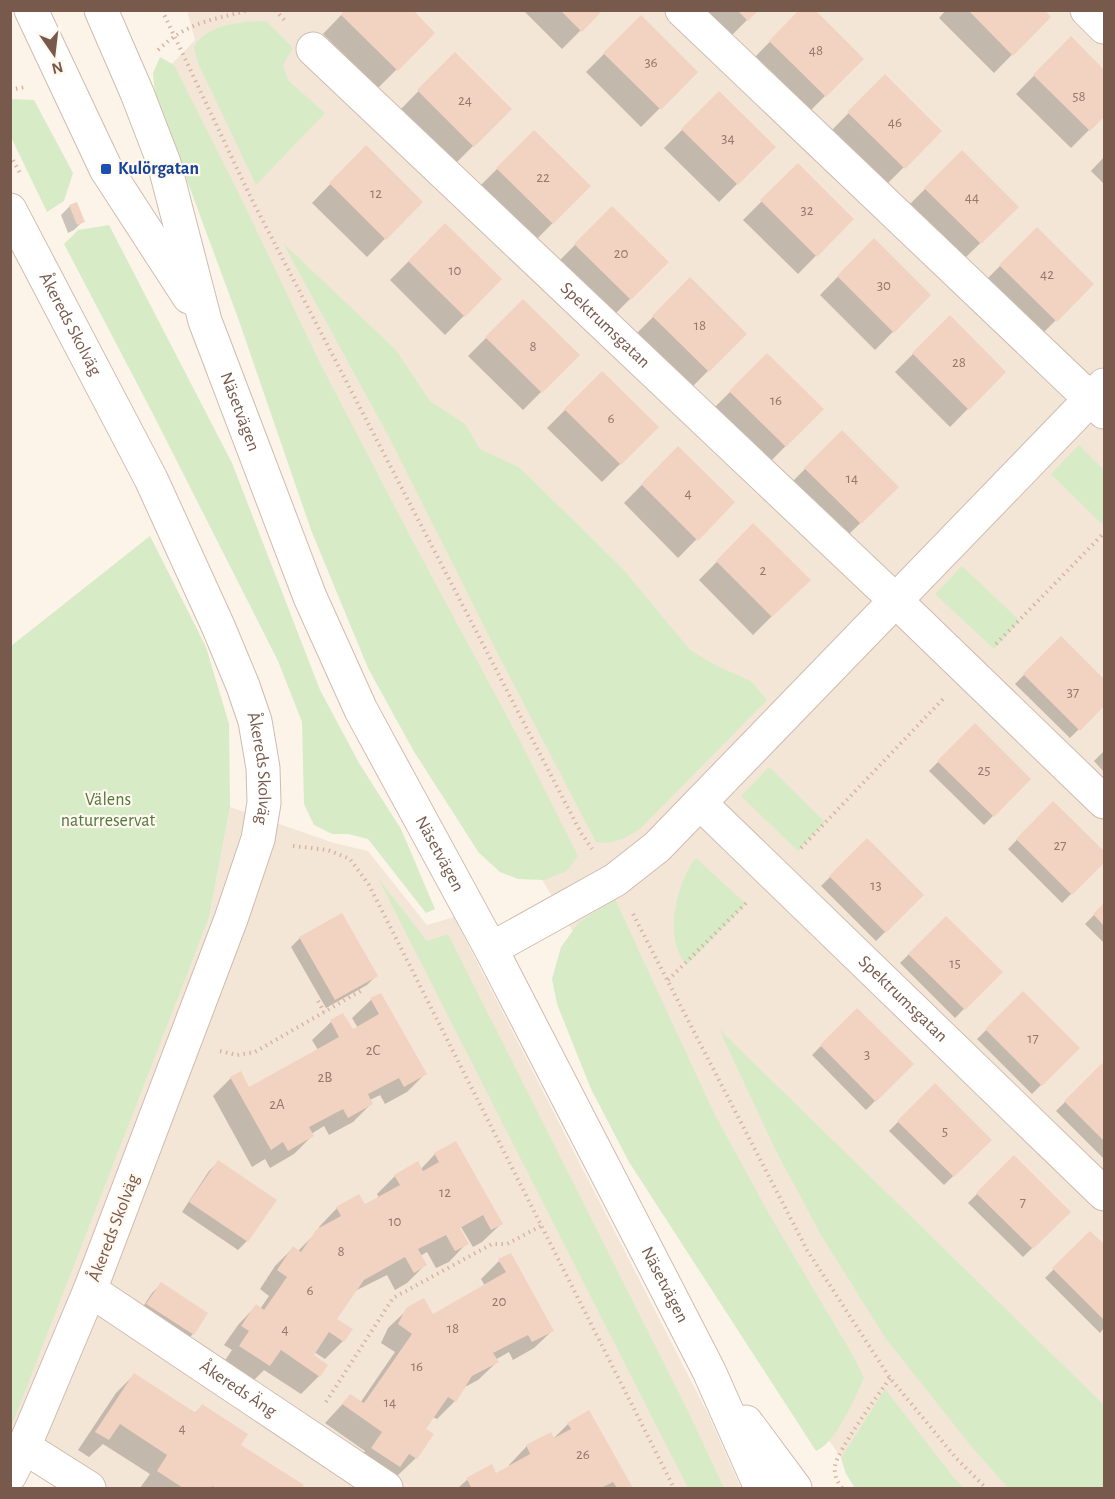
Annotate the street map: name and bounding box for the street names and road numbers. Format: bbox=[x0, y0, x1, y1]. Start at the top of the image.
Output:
street label: Åkereds Skolväg bbox=[36, 268, 104, 379]
street label: Spektrumsgatan bbox=[557, 279, 653, 372]
street label: Näsetvägen bbox=[216, 370, 263, 454]
street label: Åkereds Skolväg bbox=[244, 708, 273, 826]
street label: Näsetvägen bbox=[412, 813, 467, 895]
street label: Spektrumsgatan bbox=[855, 952, 951, 1046]
street label: Åkereds Skolväg bbox=[82, 1170, 143, 1284]
street label: Näsetvägen bbox=[637, 1244, 692, 1326]
street label: Åkereds Äng bbox=[196, 1355, 280, 1421]

